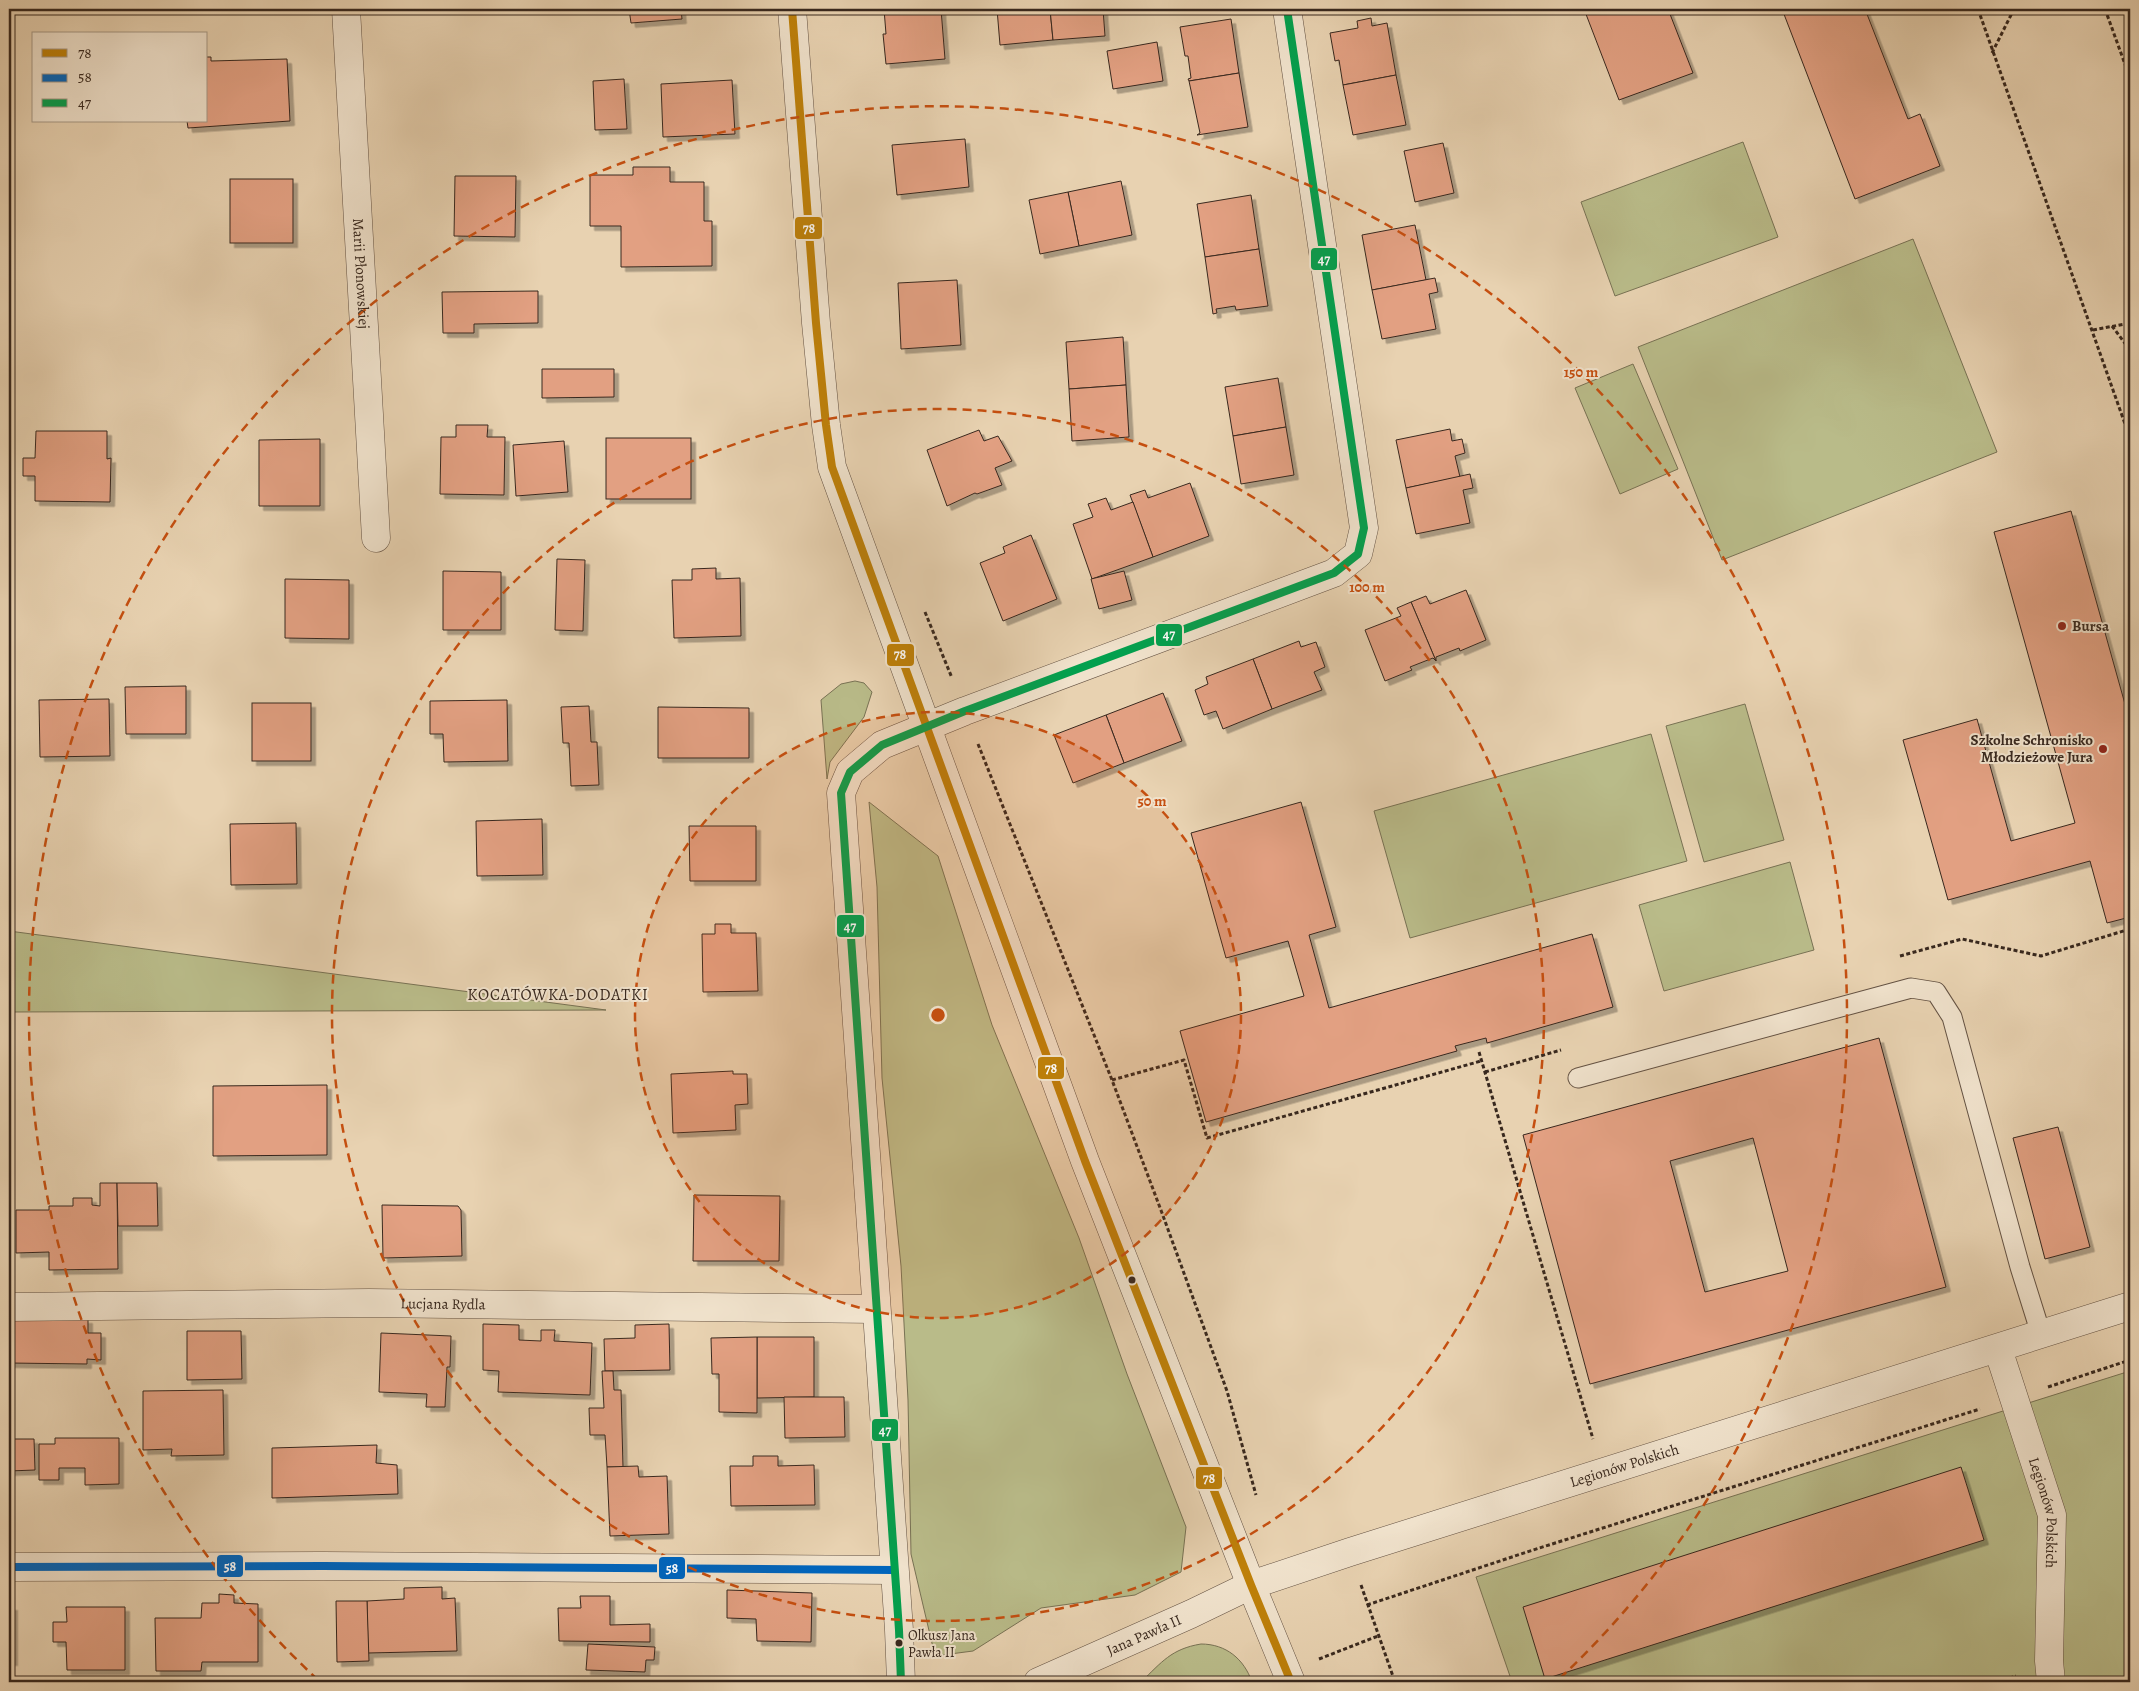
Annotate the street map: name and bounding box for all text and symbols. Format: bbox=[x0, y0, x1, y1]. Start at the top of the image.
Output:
legend bbox=[32, 32, 208, 122]
text: 78 bbox=[78, 43, 92, 63]
text: 58 bbox=[78, 67, 92, 87]
text: 47 bbox=[78, 93, 92, 113]
line badge: 78 bbox=[794, 216, 823, 240]
street label: Marii Płonowskiej bbox=[348, 218, 374, 329]
text: 78 bbox=[803, 219, 816, 238]
line badge: 47 bbox=[1310, 247, 1338, 271]
text: 47 bbox=[1318, 250, 1330, 269]
text: 150 m bbox=[1564, 362, 1599, 382]
text: 100 m bbox=[1349, 577, 1385, 597]
place label: Bursa bbox=[2072, 616, 2110, 636]
marker: Bursa bbox=[2056, 620, 2068, 632]
line badge: 47 bbox=[1155, 623, 1183, 647]
text: 47 bbox=[1163, 625, 1175, 644]
line badge: 78 bbox=[886, 643, 915, 667]
text: 78 bbox=[894, 645, 907, 664]
place label: Szkolne Schronisko Młodzieżowe Jura bbox=[1971, 730, 2094, 767]
marker: Szkolne Schronisko Młodzieżowe Jura bbox=[2097, 743, 2109, 755]
text: 50 m bbox=[1137, 791, 1167, 811]
line badge: 47 bbox=[836, 914, 865, 938]
text: 47 bbox=[844, 917, 856, 936]
district label: KOCATÓWKA-DODATKI bbox=[467, 984, 649, 1006]
centre of rings bbox=[929, 1006, 947, 1024]
line badge: 78 bbox=[1037, 1056, 1065, 1080]
text: 78 bbox=[1045, 1059, 1058, 1078]
unlabelled marker bbox=[1127, 1275, 1137, 1285]
street label: Lucjana Rydla bbox=[400, 1293, 486, 1314]
line badge: 47 bbox=[871, 1418, 899, 1442]
text: 47 bbox=[879, 1421, 891, 1440]
street label: Legionów Polskich bbox=[1567, 1439, 1681, 1492]
street label: Legionów Polskich bbox=[2024, 1455, 2062, 1568]
line badge: 78 bbox=[1195, 1466, 1223, 1490]
text: 78 bbox=[1203, 1469, 1216, 1488]
line badge: 58 bbox=[216, 1554, 244, 1578]
line badge: 58 bbox=[658, 1556, 686, 1580]
text: 58 bbox=[224, 1557, 237, 1576]
text: 58 bbox=[666, 1559, 679, 1578]
street label: Jana Pawła II bbox=[1103, 1610, 1185, 1660]
place label: Olkusz Jana Pawła II bbox=[908, 1626, 976, 1662]
marker: Olkusz Jana Pawła II bbox=[894, 1638, 904, 1648]

